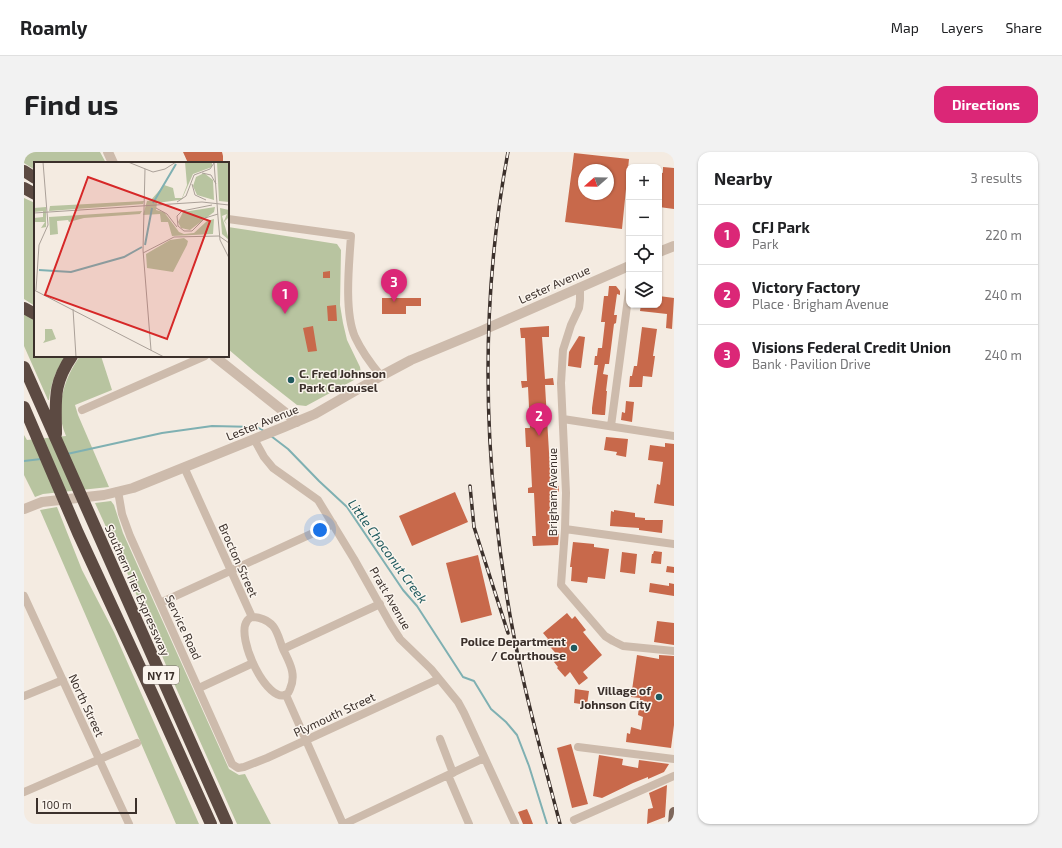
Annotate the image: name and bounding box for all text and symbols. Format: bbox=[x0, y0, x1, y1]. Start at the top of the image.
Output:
text: Roamly bbox=[20, 16, 87, 39]
text: Map bbox=[891, 19, 919, 36]
text: Layers bbox=[941, 19, 983, 36]
text: Share bbox=[1005, 19, 1042, 36]
button: Directions bbox=[934, 86, 1038, 123]
text: Find us bbox=[24, 87, 118, 121]
inset map bbox=[34, 162, 229, 357]
north arrow bbox=[578, 164, 614, 200]
map controls bbox=[626, 164, 662, 308]
button: + bbox=[626, 164, 662, 200]
text: Nearby bbox=[714, 168, 772, 188]
text: 3 results bbox=[971, 170, 1022, 186]
button: − bbox=[626, 200, 662, 236]
text: CFJ Park bbox=[752, 218, 810, 236]
text: 1 bbox=[724, 227, 730, 243]
text: 220 m bbox=[985, 227, 1022, 243]
button: locate bbox=[626, 236, 662, 272]
text: Park bbox=[752, 236, 779, 252]
street label: Lester Avenue bbox=[516, 262, 592, 306]
pin: 3 bbox=[381, 269, 407, 302]
button: layers bbox=[626, 272, 662, 308]
text: Victory Factory bbox=[752, 278, 860, 296]
pin: 1 bbox=[272, 281, 298, 314]
text: 2 bbox=[723, 287, 731, 303]
text: 240 m bbox=[985, 287, 1022, 303]
text: Place · Brigham Avenue bbox=[752, 296, 889, 312]
text: Visions Federal Credit Union bbox=[752, 338, 951, 356]
text: 3 bbox=[723, 347, 731, 363]
text: 240 m bbox=[985, 347, 1022, 363]
text: Bank · Pavilion Drive bbox=[752, 356, 871, 372]
place label: C. Fred Johnson Park Carousel bbox=[299, 366, 386, 394]
marker: C. Fred Johnson Park Carousel bbox=[286, 375, 296, 385]
street label: Lester Avenue bbox=[224, 401, 300, 443]
pin: 2 bbox=[526, 403, 552, 436]
street label: Brigham Avenue bbox=[545, 448, 559, 536]
water label: Little Choconut Creek bbox=[345, 496, 431, 606]
your location bbox=[310, 520, 330, 540]
street label: Brocton Street bbox=[217, 521, 262, 599]
street label: Southern Tier Expressway bbox=[103, 522, 174, 658]
street label: Pratt Avenue bbox=[367, 564, 415, 632]
street label: Service Road bbox=[163, 592, 205, 662]
place label: Police Department / Courthouse bbox=[460, 634, 566, 662]
marker: Police Department / Courthouse bbox=[569, 643, 579, 653]
road number: NY 17 bbox=[143, 666, 179, 684]
street label: North Street bbox=[66, 671, 108, 739]
place label: Village of Johnson City bbox=[580, 683, 652, 712]
street label: Plymouth Street bbox=[291, 689, 377, 739]
marker: Village of Johnson City bbox=[654, 692, 664, 702]
scale bar bbox=[36, 796, 137, 815]
text: 100 m bbox=[42, 798, 72, 811]

